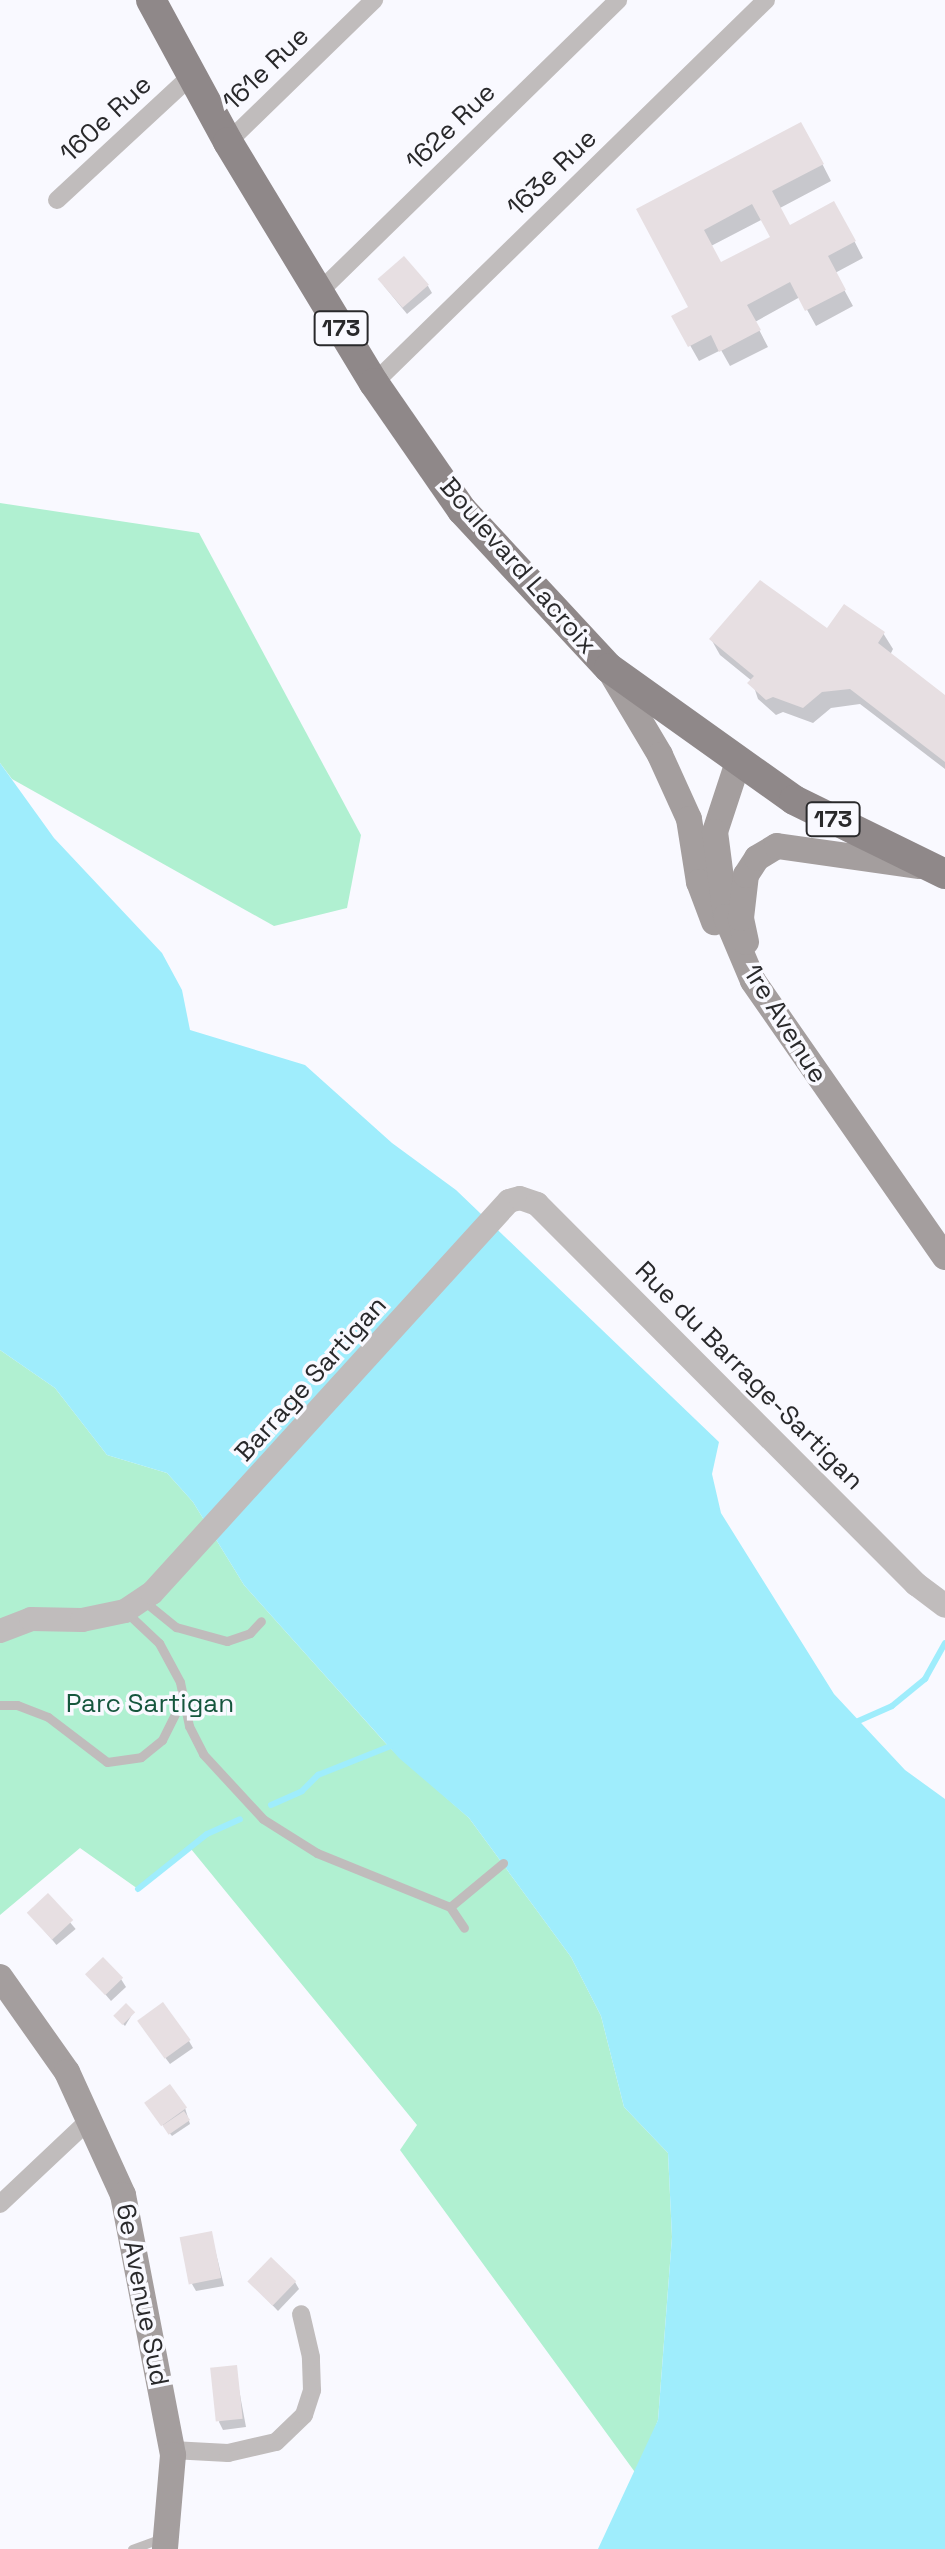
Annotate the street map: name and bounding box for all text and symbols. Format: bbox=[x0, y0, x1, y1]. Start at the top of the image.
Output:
street label: 161e Rue bbox=[217, 20, 315, 118]
street label: 160e Rue bbox=[54, 69, 158, 169]
street label: 162e Rue bbox=[400, 77, 502, 177]
street label: 163e Rue bbox=[501, 123, 603, 223]
road number: 173 bbox=[313, 308, 369, 348]
street label: Boulevard Lacroix bbox=[433, 472, 603, 660]
road number: 173 bbox=[805, 799, 861, 839]
street label: 1re Avenue bbox=[736, 959, 834, 1089]
street label: Rue du Barrage-Sartigan bbox=[628, 1255, 870, 1497]
street label: Barrage Sartigan bbox=[229, 1290, 393, 1468]
park label: Parc Sartigan bbox=[66, 1688, 234, 1720]
street label: 6e Avenue Sud bbox=[109, 2201, 175, 2389]

